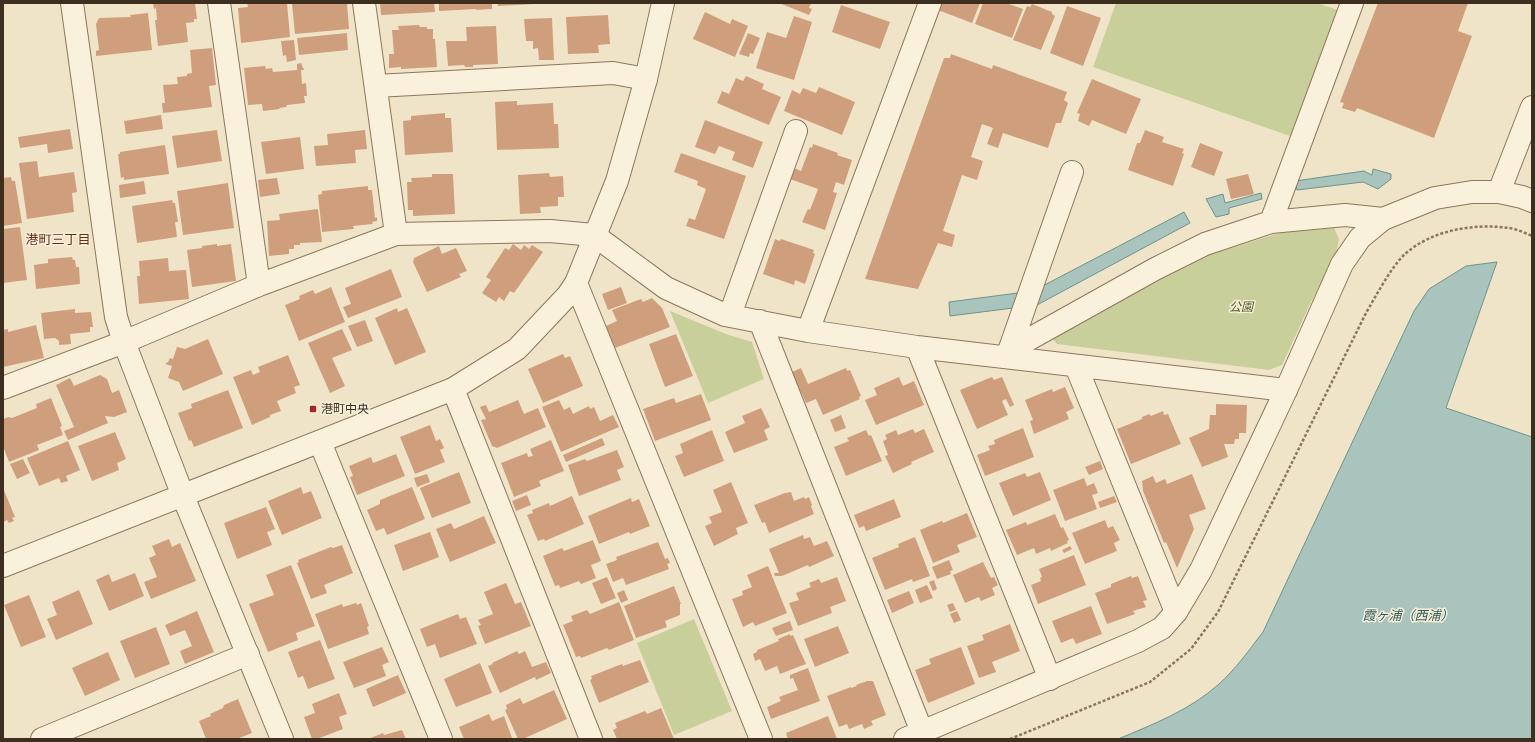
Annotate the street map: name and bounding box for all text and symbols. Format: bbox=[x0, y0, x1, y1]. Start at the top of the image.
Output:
district label: 港町三丁目 bbox=[25, 232, 91, 247]
park label: 公園 bbox=[1229, 300, 1255, 314]
place label: 港町中央 bbox=[321, 402, 369, 416]
marker: 港町中央 bbox=[308, 404, 318, 414]
water label: 霞ヶ浦（西浦） bbox=[1362, 608, 1454, 623]

